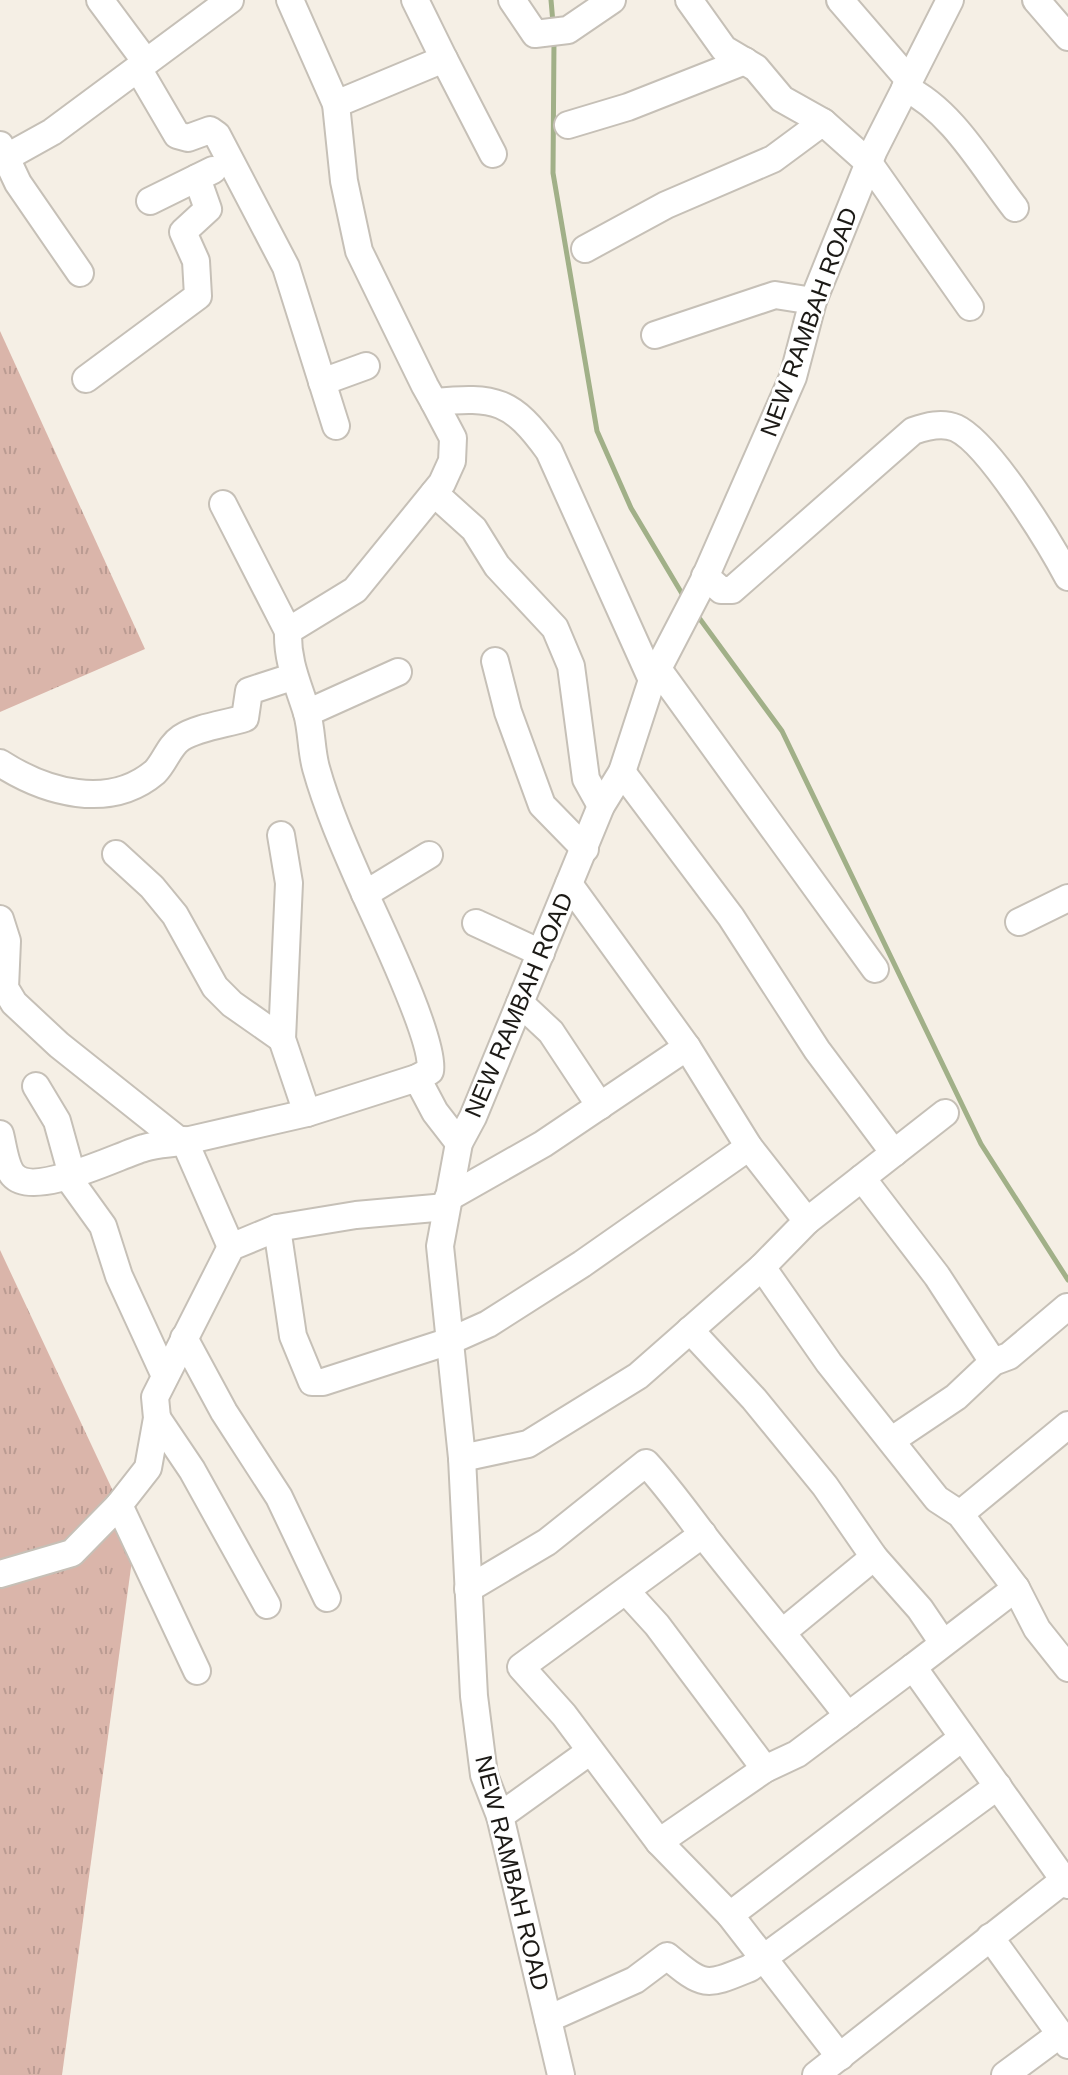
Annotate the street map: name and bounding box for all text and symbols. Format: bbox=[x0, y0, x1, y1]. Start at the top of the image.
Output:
street label: NEW RAMBAH ROAD bbox=[755, 204, 862, 440]
street label: NEW RAMBAH ROAD bbox=[459, 888, 578, 1121]
street label: NEW RAMBAH ROAD bbox=[470, 1753, 555, 1993]

